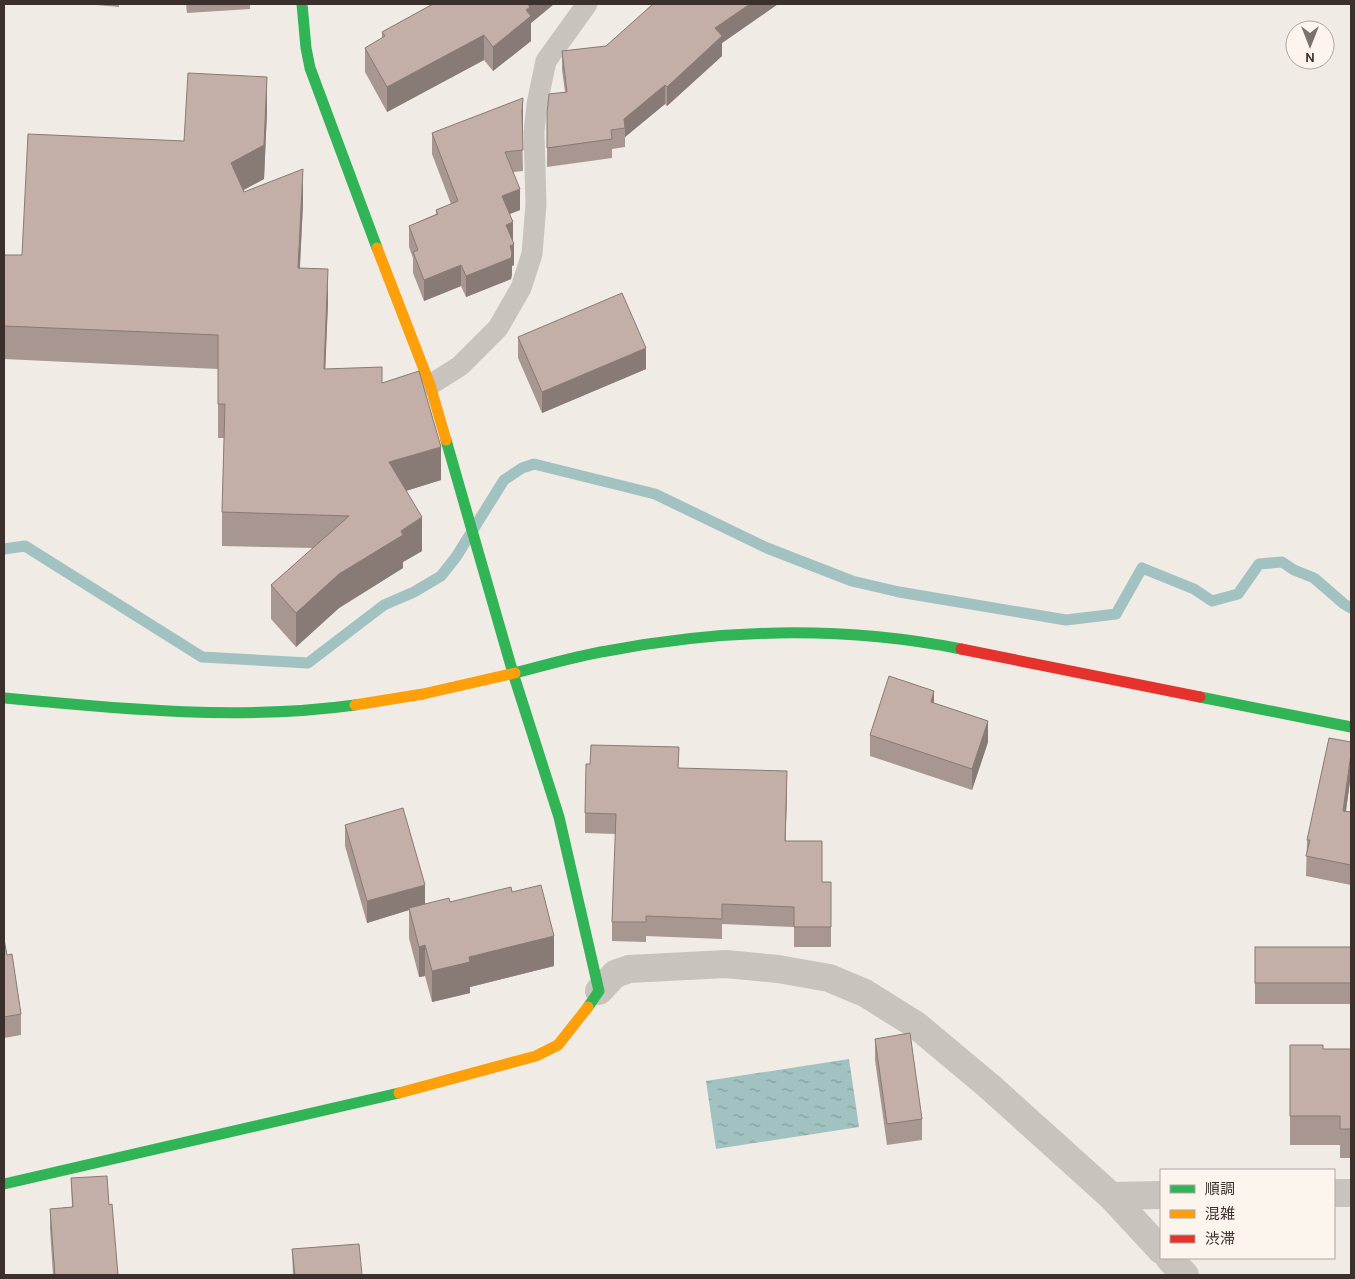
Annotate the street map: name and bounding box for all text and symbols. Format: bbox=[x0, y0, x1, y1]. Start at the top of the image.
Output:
north arrow bbox=[1285, 20, 1335, 70]
text: N bbox=[1305, 49, 1315, 66]
legend bbox=[1160, 1169, 1335, 1259]
text: 順調 bbox=[1205, 1180, 1235, 1198]
text: 混雑 bbox=[1205, 1205, 1235, 1223]
text: 渋滞 bbox=[1205, 1230, 1235, 1248]

